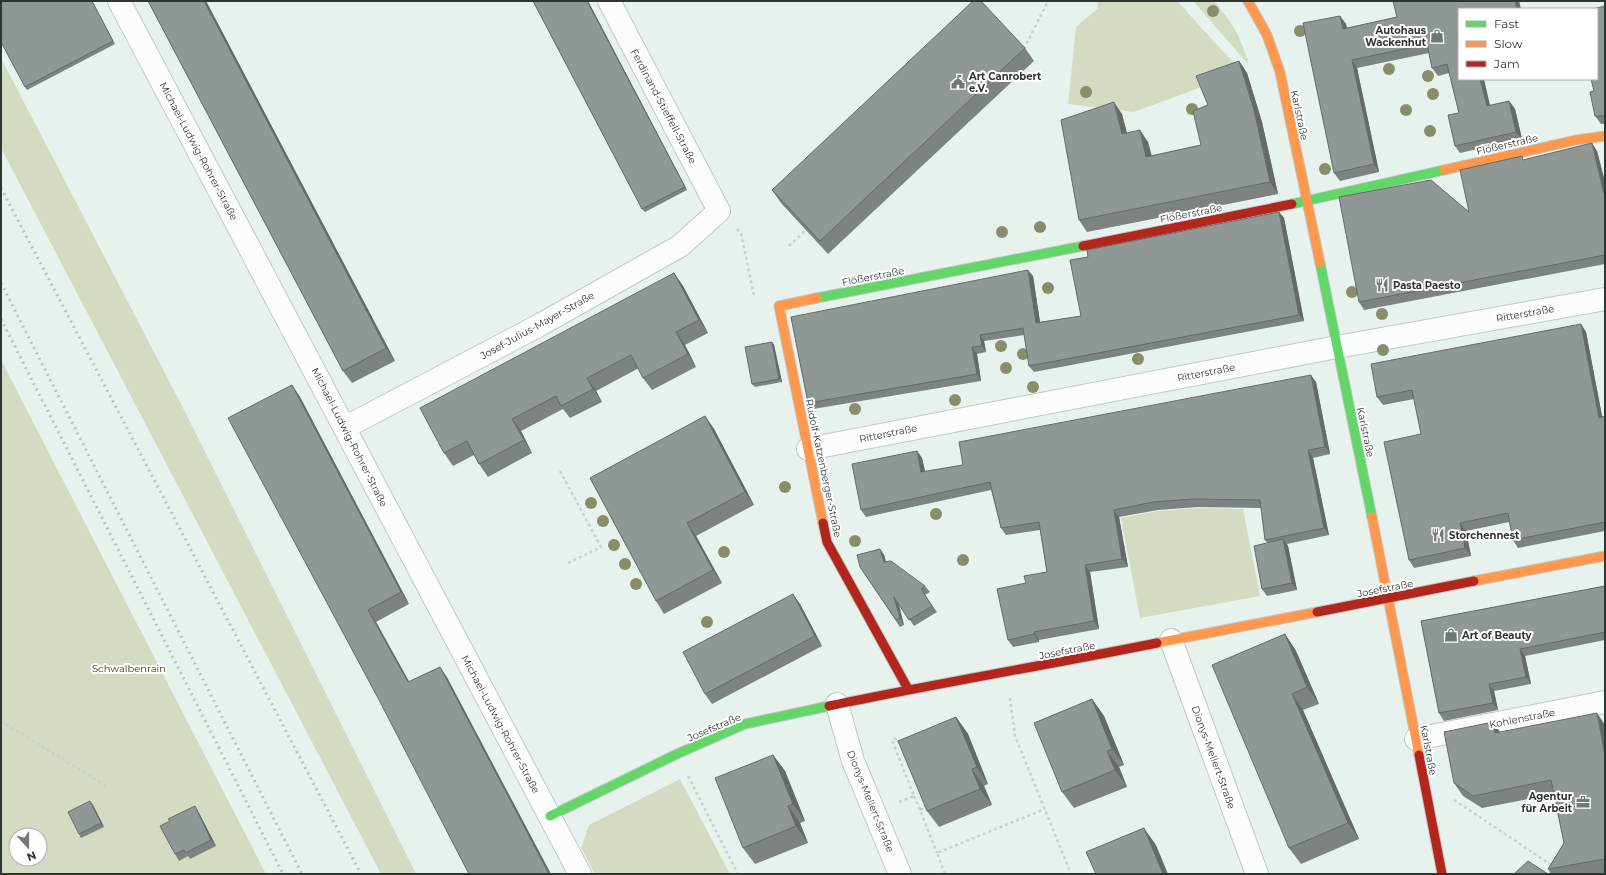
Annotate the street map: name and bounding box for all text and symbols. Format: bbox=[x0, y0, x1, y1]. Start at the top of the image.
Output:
legend bbox=[1458, 8, 1598, 80]
text: Fast bbox=[1494, 16, 1519, 31]
place label: Autohaus Wackenhut bbox=[1365, 24, 1427, 49]
shop icon: Autohaus Wackenhut bbox=[1429, 28, 1445, 44]
text: Slow bbox=[1494, 36, 1523, 51]
street label: Ferdinand-Stieffell-Straße bbox=[628, 46, 699, 166]
text: Jam bbox=[1493, 56, 1520, 71]
place label: Art Canrobert e.V. bbox=[968, 70, 1042, 95]
public building icon: Art Canrobert e.V. bbox=[950, 74, 966, 90]
street label: Michael-Ludwig-Rohrer-Straße bbox=[157, 80, 241, 223]
street label: Karlstraße bbox=[1288, 89, 1311, 141]
street label: Flößerstraße bbox=[1475, 131, 1539, 158]
street label: Flößerstraße bbox=[1159, 201, 1223, 226]
street label: Flößerstraße bbox=[841, 264, 905, 289]
restaurant icon: Pasta Paesto bbox=[1374, 277, 1390, 293]
place label: Pasta Paesto bbox=[1393, 279, 1461, 292]
street label: Josef-Julius-Mayer-Straße bbox=[477, 289, 596, 363]
street label: Ritterstraße bbox=[1495, 302, 1555, 325]
street label: Ritterstraße bbox=[1176, 360, 1236, 384]
street label: Michael-Ludwig-Rohrer-Straße bbox=[309, 365, 390, 509]
street label: Rudolf-Katzenberger-Straße bbox=[802, 398, 845, 538]
street label: Karlstraße bbox=[1354, 406, 1377, 458]
street label: Ritterstraße bbox=[858, 421, 918, 445]
restaurant icon: Storchennest bbox=[1430, 527, 1446, 543]
place label: Storchennest bbox=[1449, 529, 1520, 542]
street label: Josefstraße bbox=[1355, 577, 1414, 600]
shop icon: Art of Beauty bbox=[1443, 627, 1459, 643]
place label: Art of Beauty bbox=[1461, 629, 1533, 642]
street label: Josefstraße bbox=[1037, 639, 1096, 662]
street label: Michael-Ludwig-Rohrer-Straße bbox=[459, 653, 543, 796]
park label: Schwalbenrain bbox=[92, 662, 166, 675]
street label: Dionys-Mellert-Straße bbox=[1189, 704, 1238, 811]
street label: Kohlenstraße bbox=[1488, 706, 1556, 731]
street label: Josefstraße bbox=[685, 710, 743, 745]
street label: Karlstraße bbox=[1417, 724, 1440, 776]
street label: Dionys-Mellert-Straße bbox=[844, 748, 897, 854]
place label: Agentur für Arbeit bbox=[1522, 790, 1573, 815]
office icon: Agentur für Arbeit bbox=[1575, 794, 1591, 810]
north arrow bbox=[8, 827, 48, 867]
text: N bbox=[25, 848, 38, 864]

